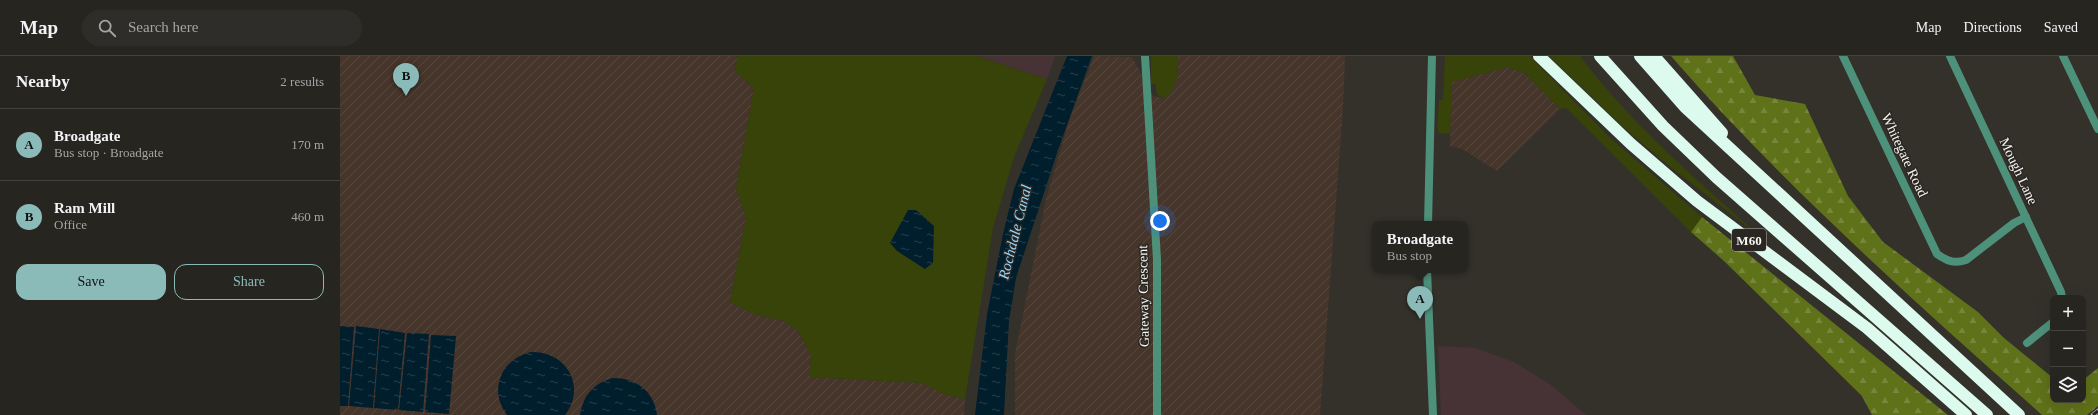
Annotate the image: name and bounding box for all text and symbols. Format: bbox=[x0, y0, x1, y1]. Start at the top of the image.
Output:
search box bbox=[82, 10, 362, 46]
text: Map bbox=[20, 17, 58, 38]
icon: search bbox=[96, 17, 118, 39]
text: Search here bbox=[128, 19, 198, 35]
text: Map bbox=[1916, 20, 1941, 35]
text: Directions bbox=[1963, 20, 2022, 35]
text: Saved bbox=[2044, 20, 2078, 35]
pin: B bbox=[393, 63, 419, 96]
text: Nearby bbox=[16, 72, 70, 91]
text: 2 results bbox=[280, 74, 324, 89]
street label: Whitegate Road bbox=[1879, 111, 1930, 199]
text: Broadgate bbox=[54, 128, 120, 144]
street label: Mough Lane bbox=[1997, 135, 2041, 207]
text: A bbox=[24, 137, 34, 152]
text: 170 m bbox=[291, 137, 324, 152]
text: Bus stop · Broadgate bbox=[54, 145, 163, 160]
water label: Rochdale Canal bbox=[995, 183, 1035, 282]
text: Ram Mill bbox=[54, 200, 115, 216]
text: B bbox=[25, 209, 33, 224]
text: 460 m bbox=[291, 209, 324, 224]
your location bbox=[1150, 211, 1170, 231]
text: Office bbox=[54, 217, 87, 232]
popup bbox=[1372, 221, 1468, 273]
road number: M60 bbox=[1732, 229, 1766, 251]
text: Broadgate bbox=[1387, 231, 1453, 247]
street label: Gateway Crescent bbox=[1135, 245, 1152, 347]
text: Bus stop bbox=[1387, 248, 1432, 263]
button: Save bbox=[16, 264, 166, 300]
button: Share bbox=[174, 264, 324, 300]
pin: A bbox=[1407, 286, 1433, 319]
map controls bbox=[2050, 295, 2086, 403]
button: + bbox=[2050, 295, 2086, 331]
button: − bbox=[2050, 331, 2086, 367]
button: layers bbox=[2050, 367, 2086, 403]

